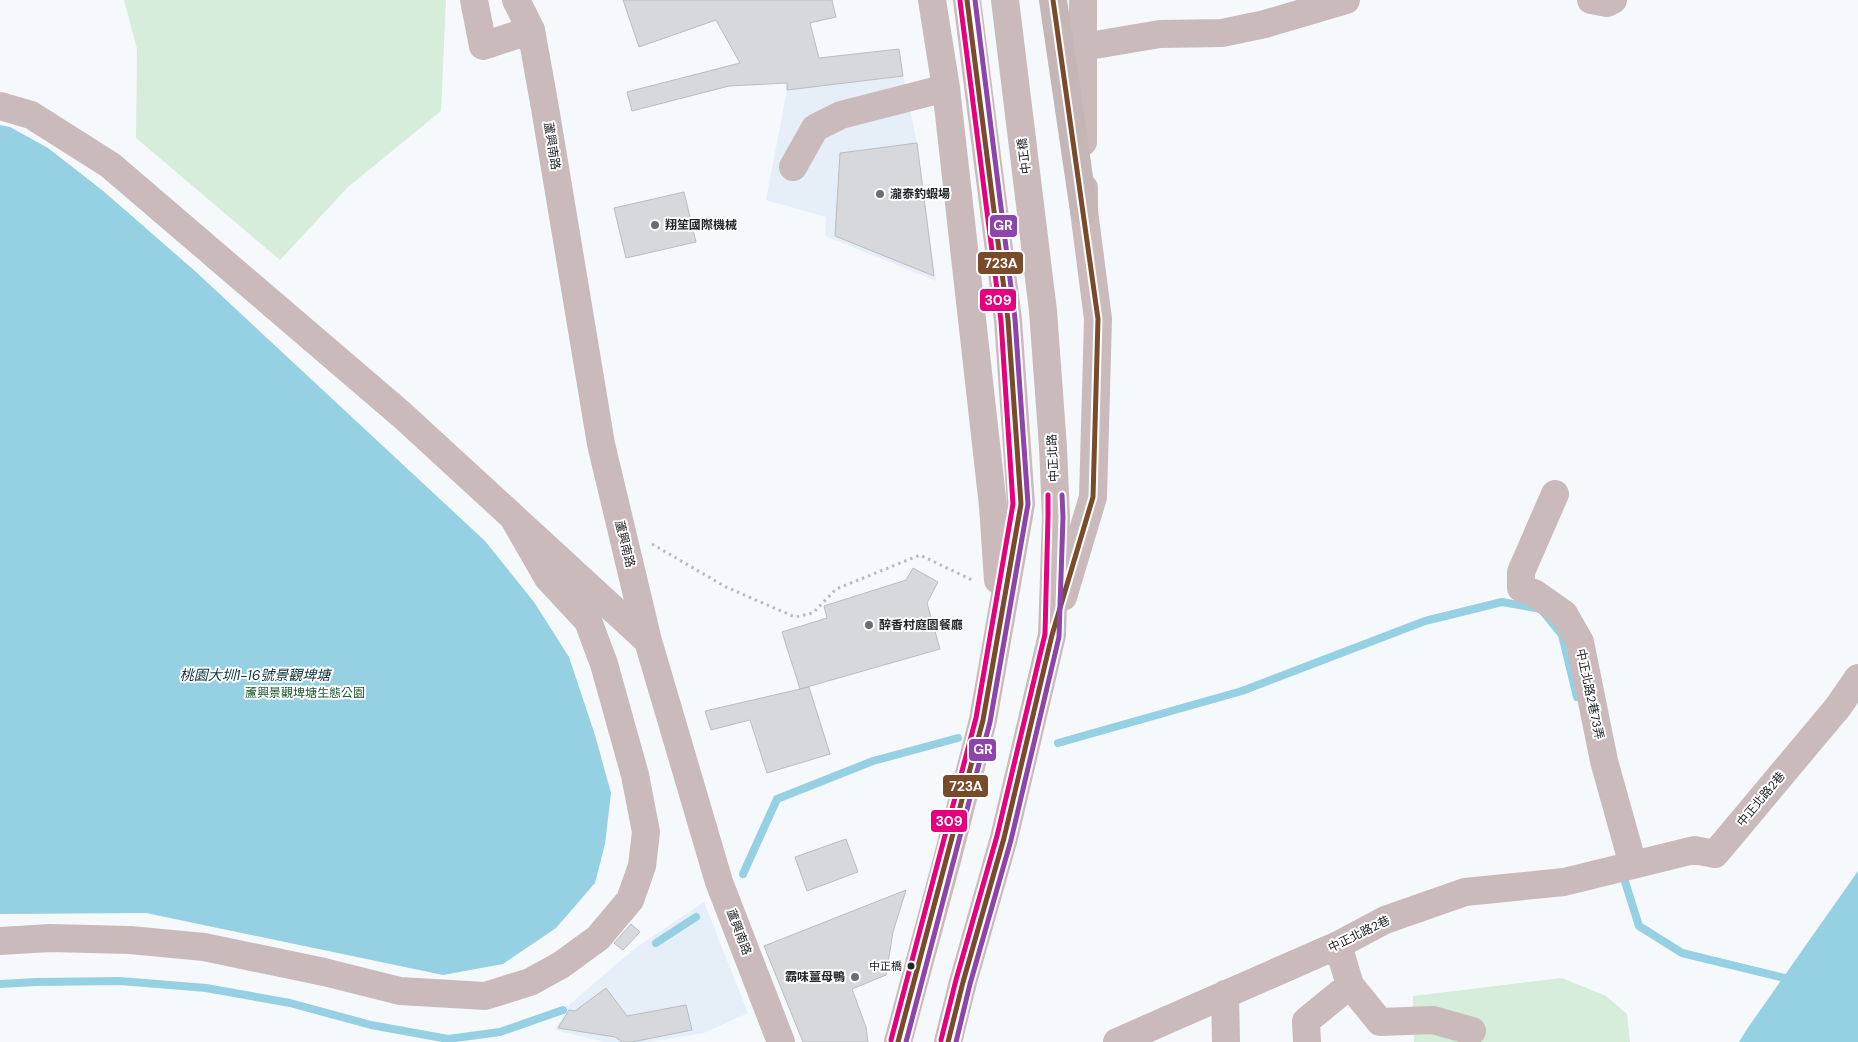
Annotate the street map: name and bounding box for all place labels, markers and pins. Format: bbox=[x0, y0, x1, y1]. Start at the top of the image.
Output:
place label: 瀧泰釣蝦場 bbox=[890, 186, 950, 202]
marker: 瀧泰釣蝦場 bbox=[874, 188, 886, 200]
place label: 翔笙國際機械 bbox=[665, 217, 737, 233]
marker: 翔笙國際機械 bbox=[649, 219, 661, 231]
place label: 醉香村庭園餐廳 bbox=[879, 617, 963, 633]
marker: 醉香村庭園餐廳 bbox=[863, 619, 875, 631]
place label: 中正橋 bbox=[869, 959, 902, 973]
marker: 中正橋 bbox=[906, 961, 916, 971]
place label: 霸味薑母鴨 bbox=[785, 969, 845, 985]
marker: 霸味薑母鴨 bbox=[849, 971, 861, 983]

